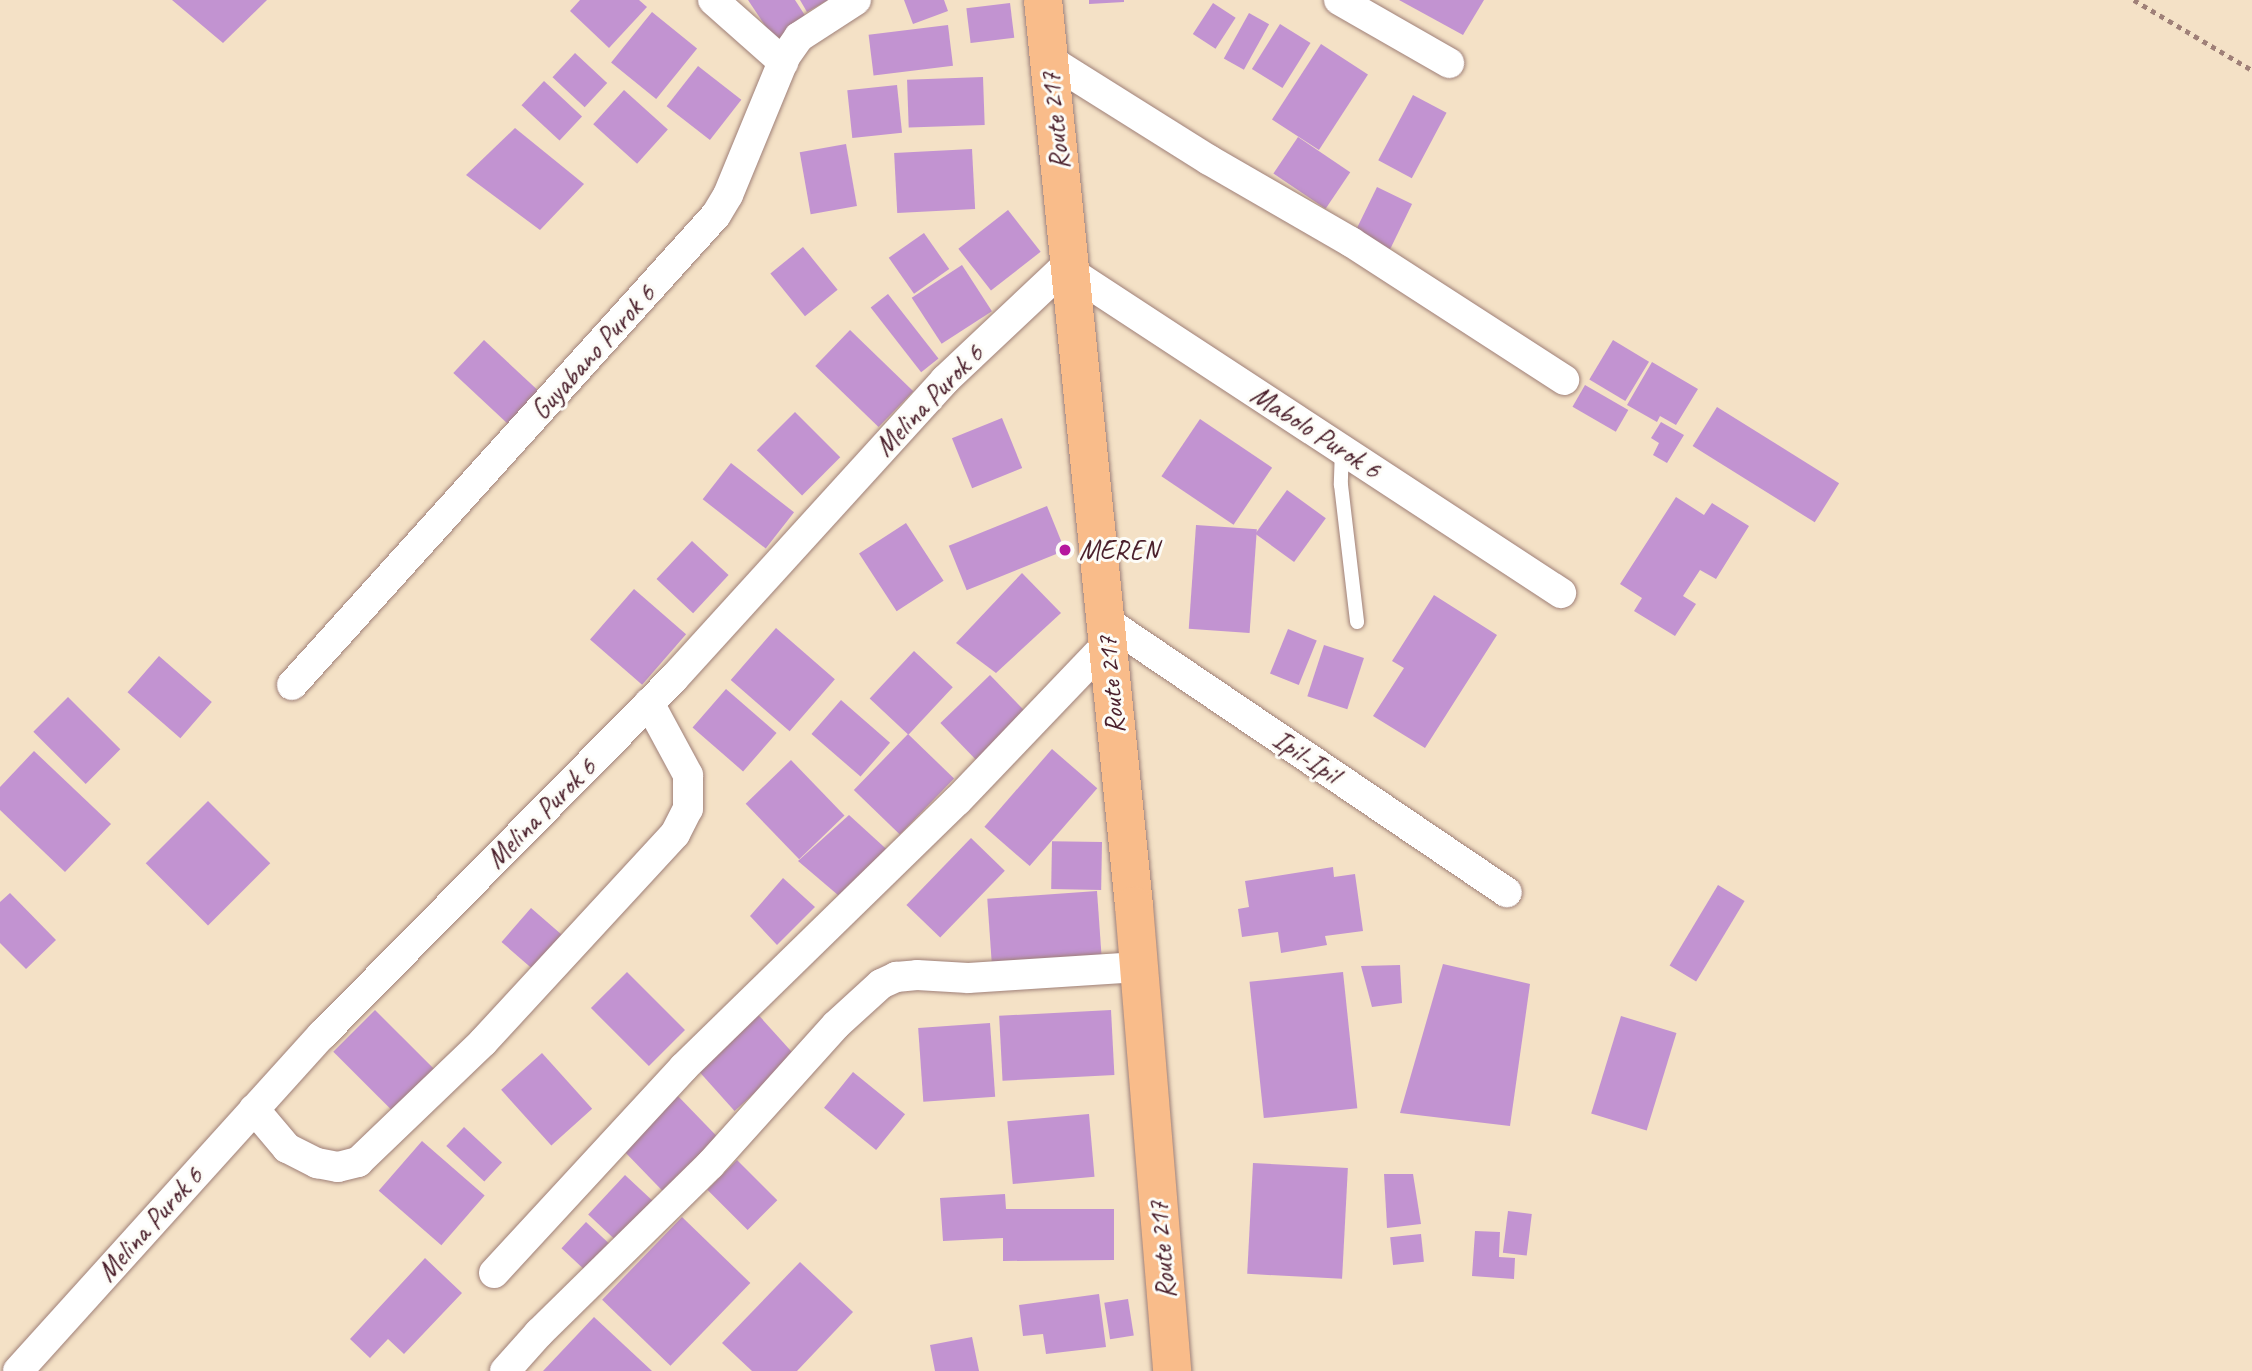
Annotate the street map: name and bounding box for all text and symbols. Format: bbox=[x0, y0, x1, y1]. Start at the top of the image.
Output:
street label: Route 217 bbox=[1033, 71, 1077, 171]
street label: Guyabano Purok 6 bbox=[524, 278, 662, 426]
street label: Melina Purok 6 bbox=[867, 337, 991, 463]
street label: Mabolo Purok 6 bbox=[1245, 378, 1387, 486]
place label: MEREN bbox=[1079, 533, 1159, 567]
marker: MEREN bbox=[1057, 542, 1073, 558]
street label: Route 217 bbox=[1090, 635, 1132, 735]
street label: Ipil-Ipil bbox=[1266, 723, 1346, 791]
street label: Melina Purok 6 bbox=[479, 751, 603, 875]
street label: Melina Purok 6 bbox=[90, 1160, 210, 1288]
street label: Route 217 bbox=[1141, 1200, 1183, 1300]

